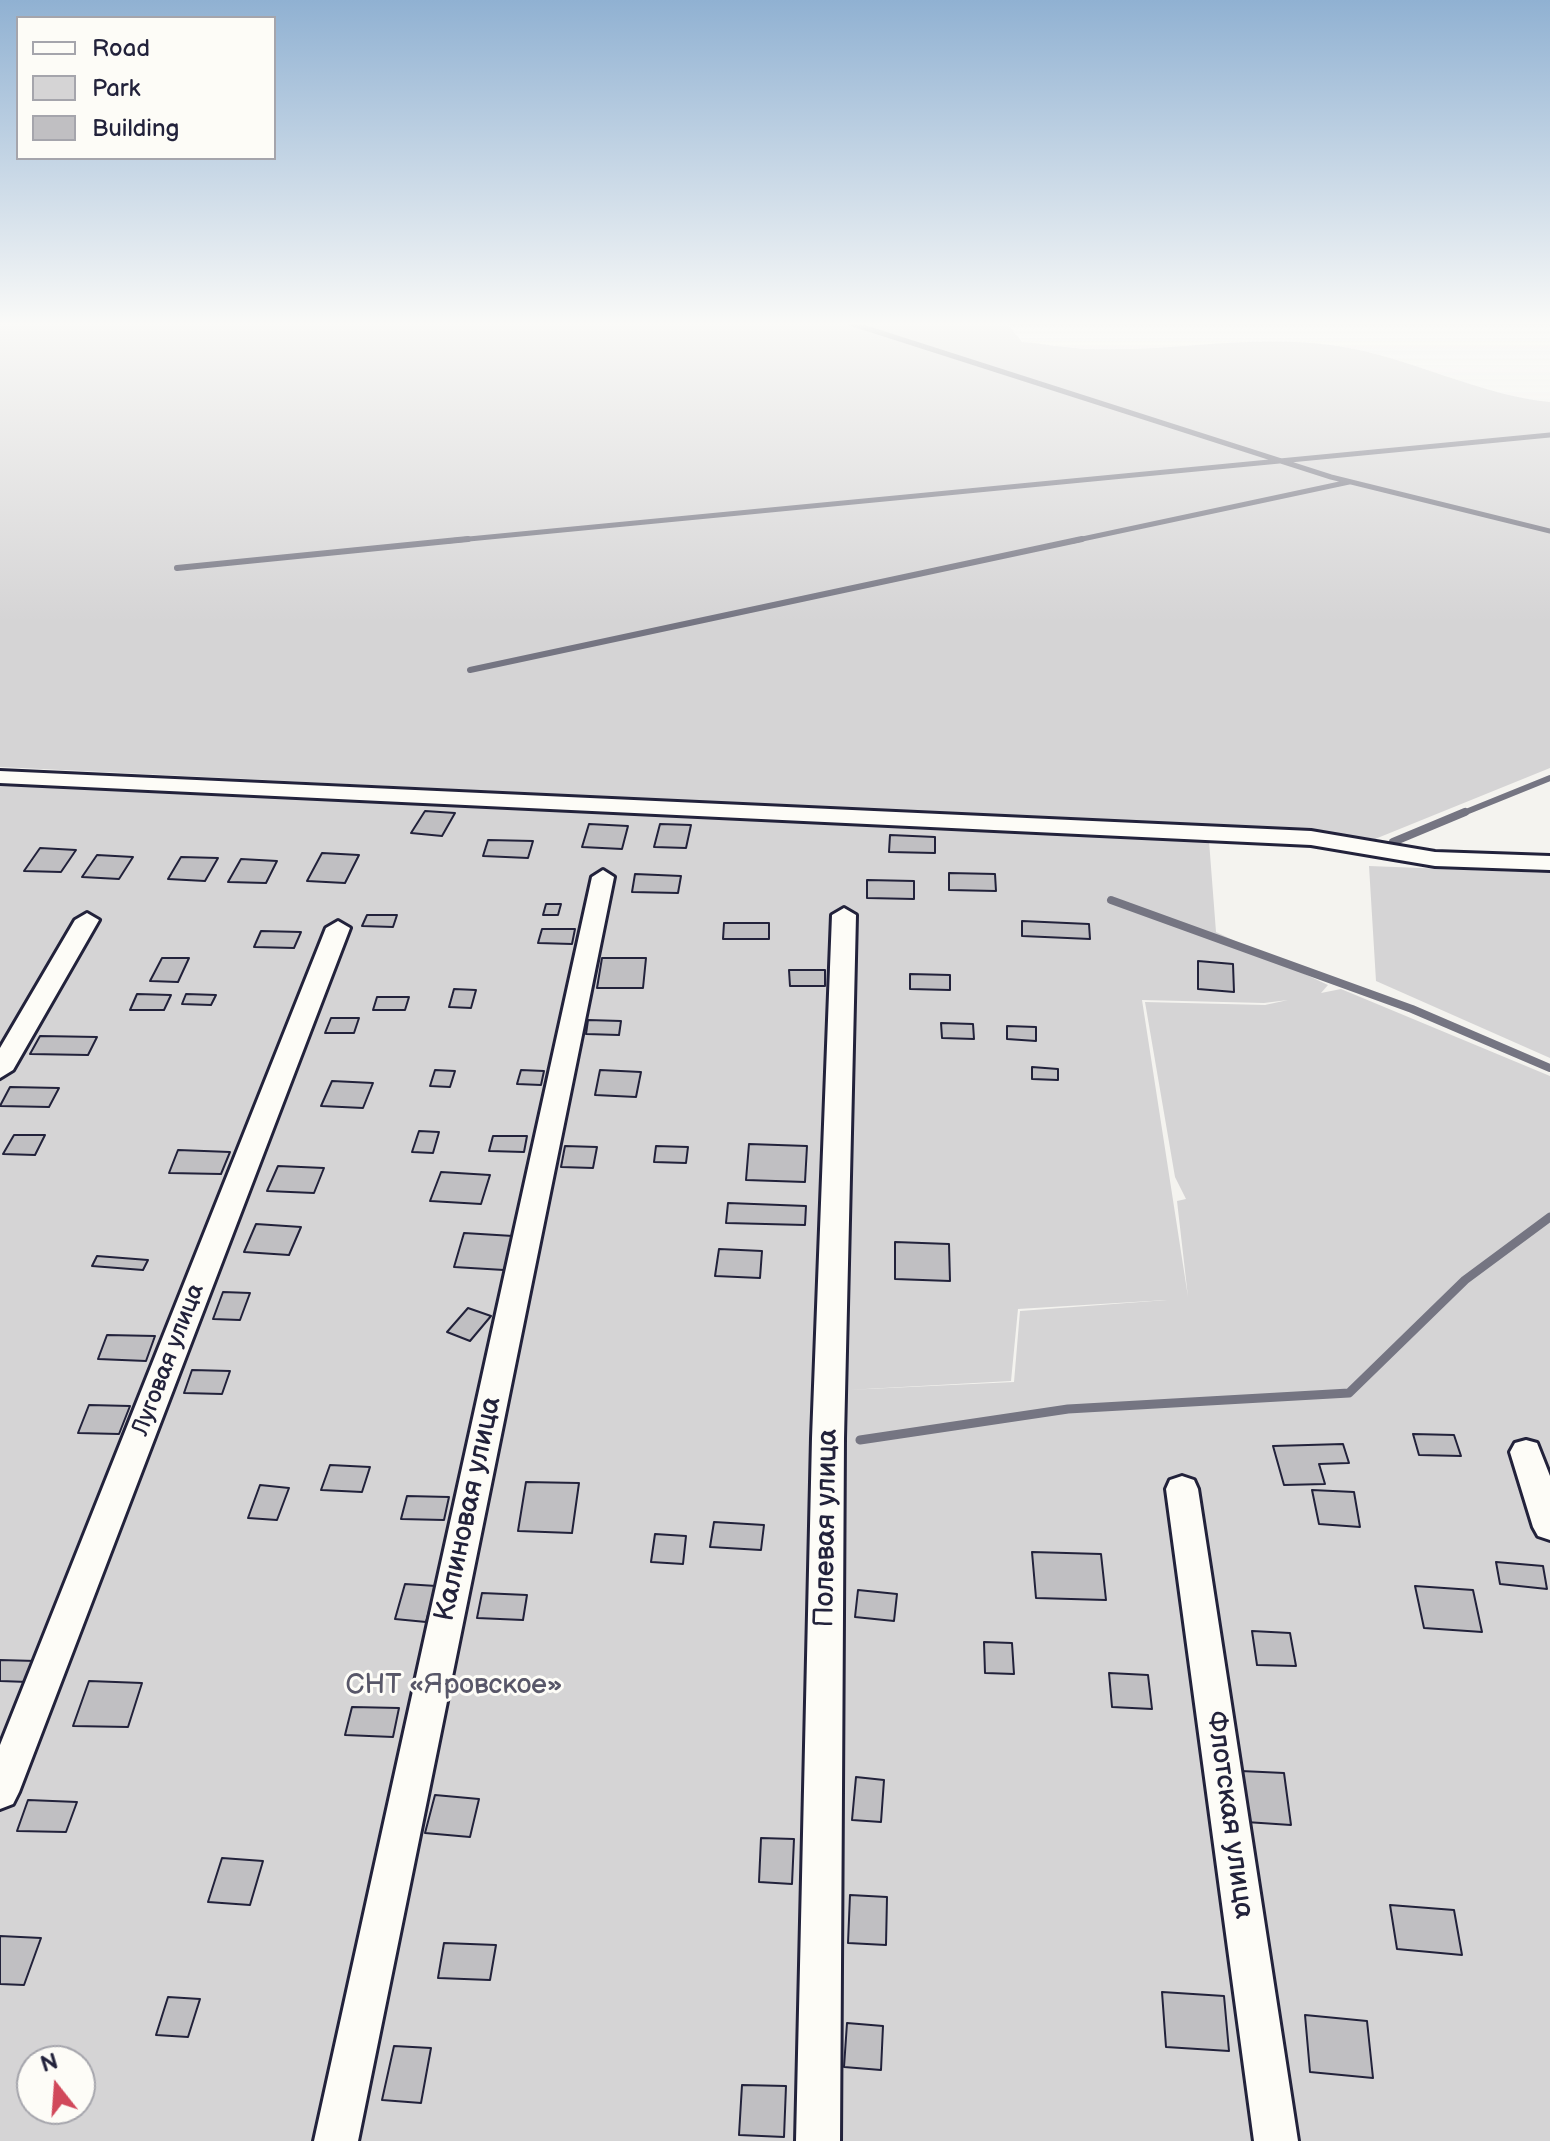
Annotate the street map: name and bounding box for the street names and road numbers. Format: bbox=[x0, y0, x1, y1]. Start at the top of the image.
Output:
street label: Луговая улица bbox=[127, 1280, 211, 1440]
street label: Калиновая улица bbox=[429, 1394, 509, 1624]
street label: Полевая улица bbox=[808, 1428, 846, 1628]
street label: Флотская улица bbox=[1198, 1709, 1260, 1921]

